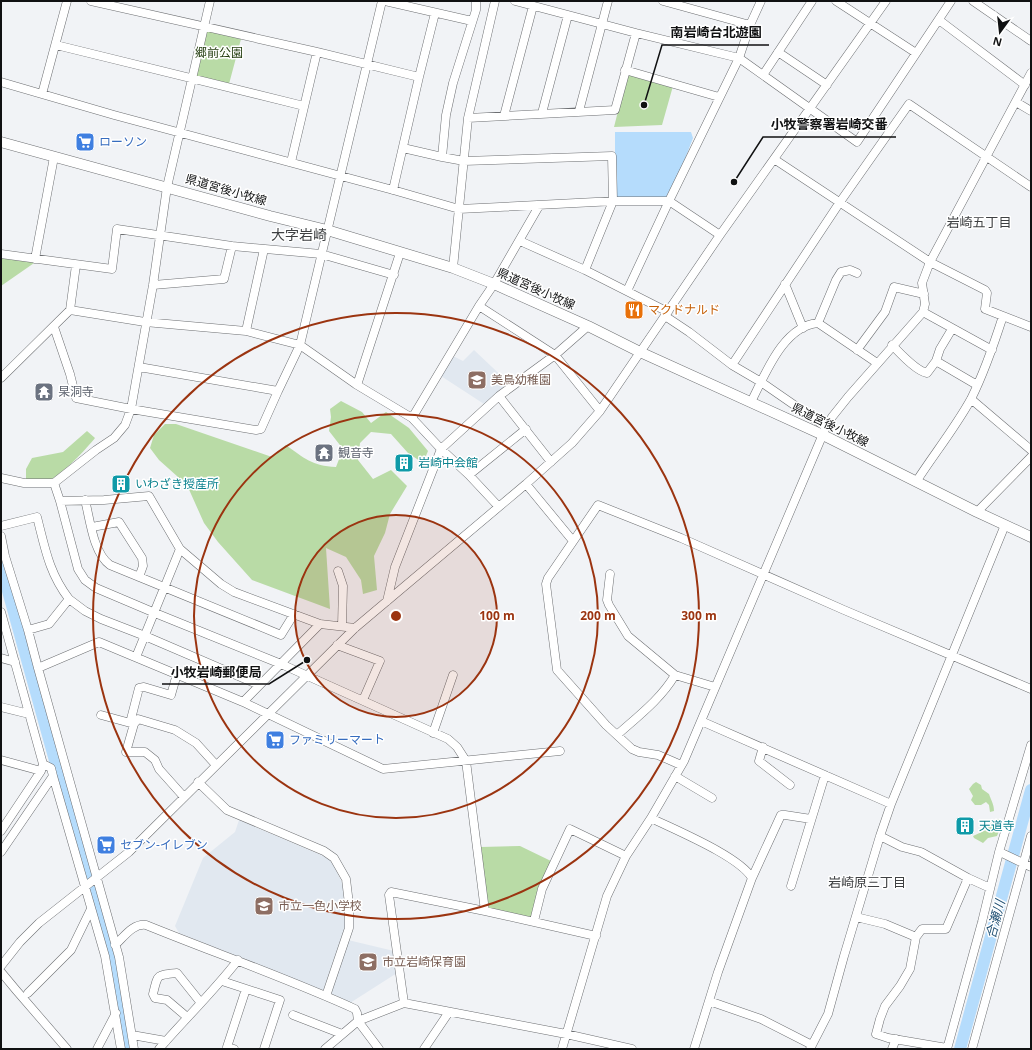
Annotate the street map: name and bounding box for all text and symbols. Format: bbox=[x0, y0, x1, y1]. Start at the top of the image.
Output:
north arrow bbox=[980, 12, 1020, 52]
callout: 南岩崎台北遊園 bbox=[662, 20, 769, 45]
text: 南岩崎台北遊園 bbox=[670, 23, 762, 41]
text: N bbox=[991, 34, 1004, 51]
park label: 郷前公園 bbox=[195, 44, 243, 61]
callout: 小牧警察署岩崎交番 bbox=[763, 112, 896, 137]
text: 小牧警察署岩崎交番 bbox=[770, 115, 888, 133]
supermarket icon: ローソン bbox=[74, 131, 96, 153]
place label: ローソン bbox=[99, 133, 147, 150]
street label: 県道宮後小牧線 bbox=[183, 170, 269, 209]
district label: 岩崎五丁目 bbox=[946, 213, 1012, 231]
district label: 大字岩崎 bbox=[271, 225, 327, 244]
street label: 県道宮後小牧線 bbox=[494, 264, 578, 313]
restaurant icon: マクドナルド bbox=[623, 299, 645, 321]
place label: マクドナルド bbox=[648, 301, 720, 318]
school or university icon: 美鳥幼稚園 bbox=[466, 369, 488, 391]
place label: 美鳥幼稚園 bbox=[491, 371, 551, 388]
temple icon: 杲洞寺 bbox=[33, 381, 55, 403]
place label: 杲洞寺 bbox=[58, 383, 94, 400]
street label: 県道宮後小牧線 bbox=[789, 398, 872, 451]
temple icon: 観音寺 bbox=[313, 442, 335, 464]
place label: 観音寺 bbox=[338, 444, 374, 461]
building icon: 岩崎中会館 bbox=[393, 452, 415, 474]
place label: 岩崎中会館 bbox=[418, 454, 478, 471]
building icon: いわざき授産所 bbox=[110, 473, 132, 495]
place label: いわざき授産所 bbox=[135, 475, 219, 492]
text: 100 m bbox=[479, 607, 515, 624]
text: 200 m bbox=[580, 607, 616, 624]
text: 300 m bbox=[681, 607, 717, 624]
centre of rings bbox=[389, 609, 403, 623]
callout: 小牧岩崎郵便局 bbox=[162, 659, 269, 684]
text: 小牧岩崎郵便局 bbox=[170, 663, 262, 681]
supermarket icon: ファミリーマート bbox=[264, 729, 286, 751]
place label: ファミリーマート bbox=[289, 731, 385, 748]
building icon: 天道寺 bbox=[954, 815, 976, 837]
place label: 天道寺 bbox=[979, 817, 1015, 834]
supermarket icon: セブン-イレブン bbox=[95, 834, 117, 856]
place label: セブン-イレブン bbox=[120, 836, 208, 853]
district label: 岩崎原三丁目 bbox=[828, 873, 906, 891]
school or university icon: 市立一色小学校 bbox=[253, 895, 275, 917]
water label: 合瀬川 bbox=[981, 896, 1009, 940]
place label: 市立一色小学校 bbox=[278, 897, 362, 914]
school or university icon: 市立岩崎保育園 bbox=[357, 951, 379, 973]
place label: 市立岩崎保育園 bbox=[382, 953, 466, 970]

